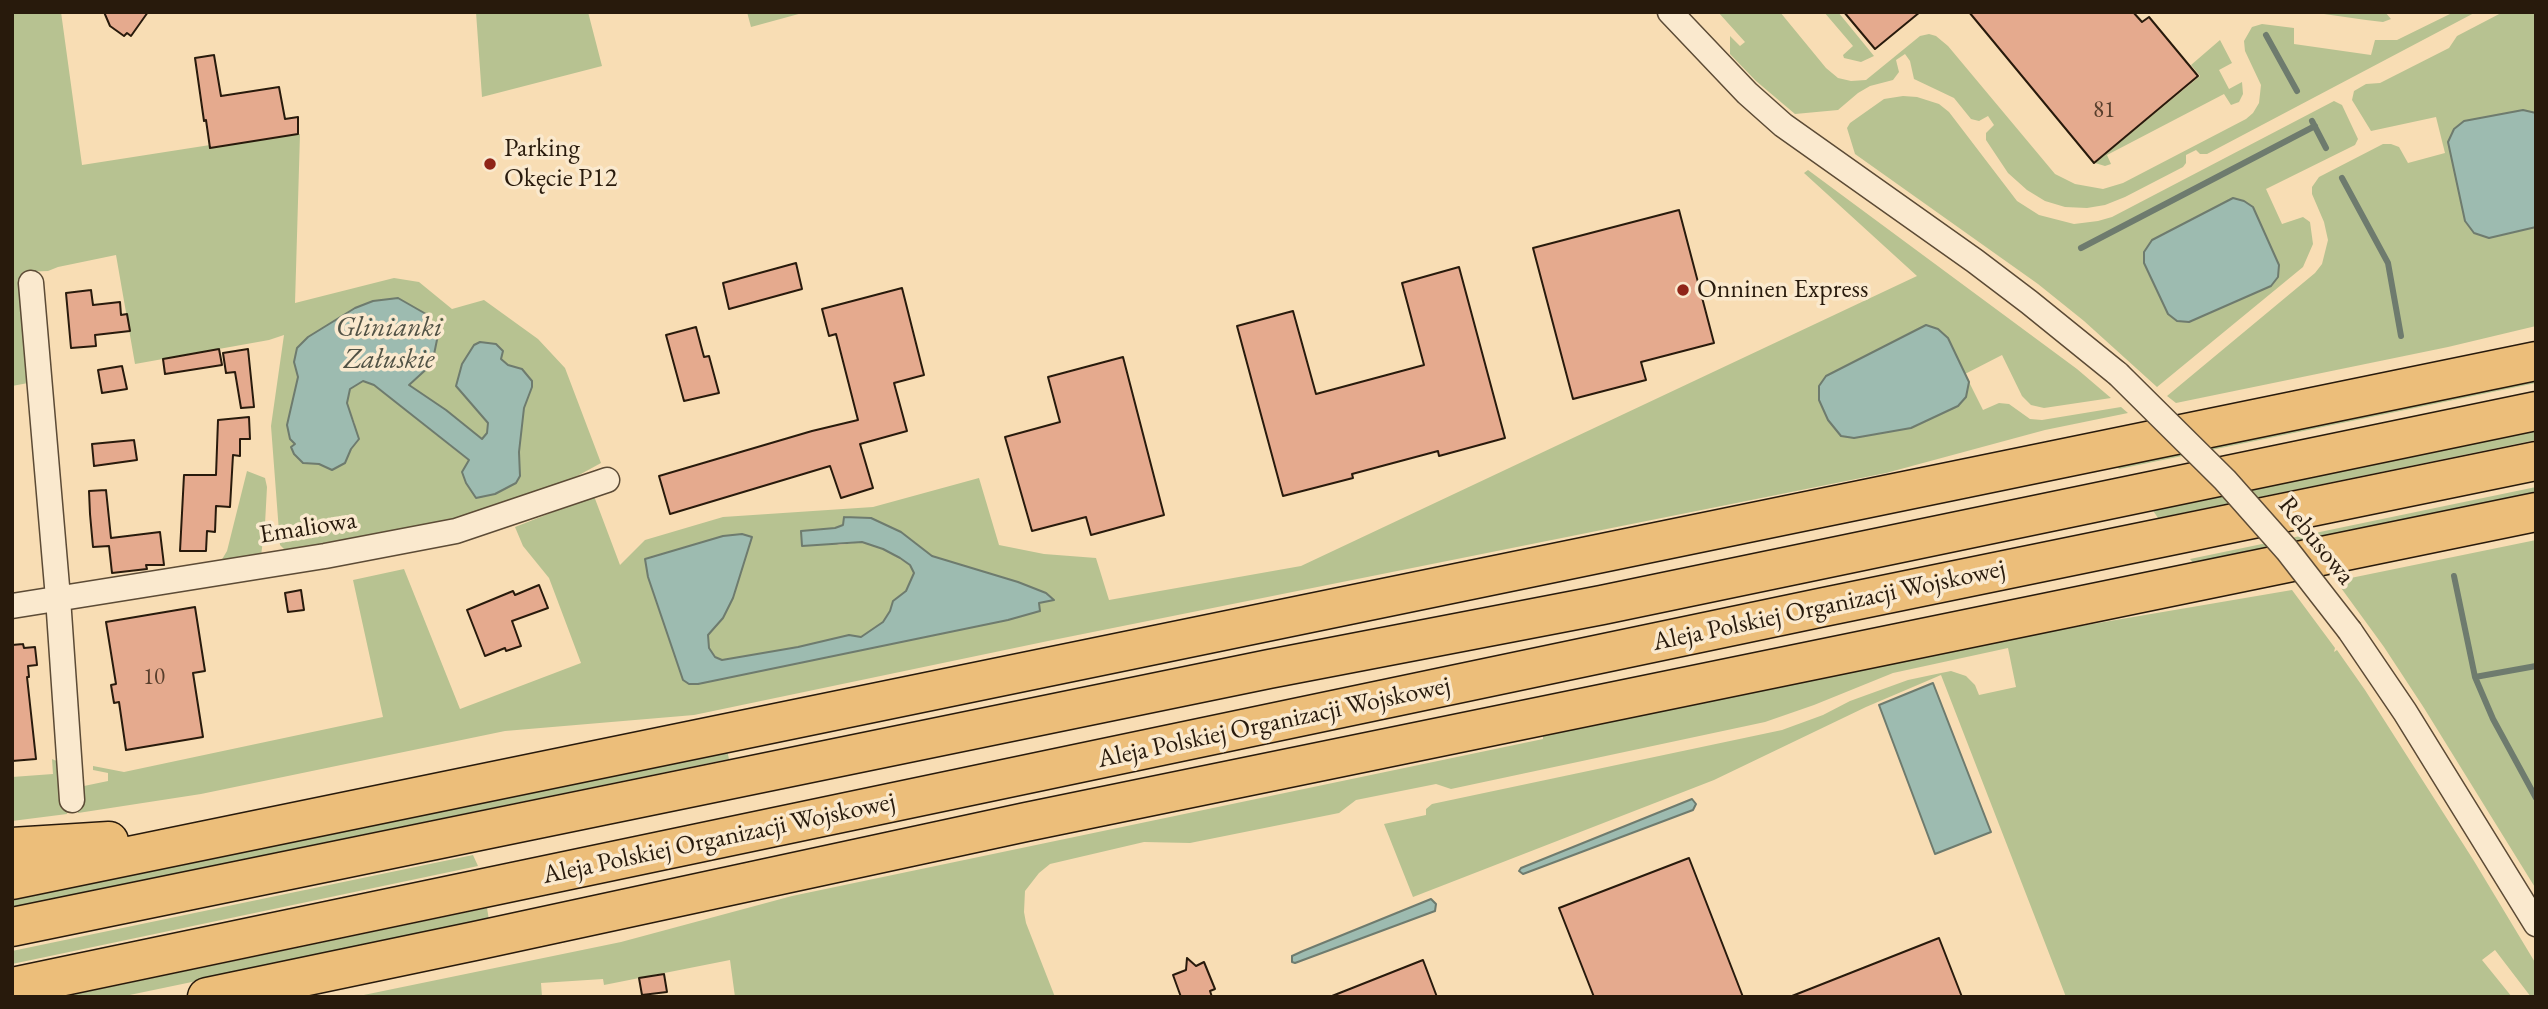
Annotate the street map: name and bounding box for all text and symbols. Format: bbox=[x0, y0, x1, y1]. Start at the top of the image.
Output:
house number: 81 bbox=[2093, 97, 2115, 125]
place label: Parking Okęcie P12 bbox=[504, 133, 617, 194]
marker: Parking Okęcie P12 bbox=[482, 156, 498, 172]
place label: Onninen Express bbox=[1697, 274, 1868, 306]
marker: Onninen Express bbox=[1675, 282, 1691, 298]
water label: Glinianki Załuskie bbox=[336, 311, 442, 377]
street label: Rebusowa bbox=[2271, 491, 2361, 591]
street label: Emaliowa bbox=[257, 505, 359, 551]
street label: Aleja Polskiej Organizacji Wojskowej bbox=[1650, 553, 2008, 659]
house number: 10 bbox=[143, 664, 165, 692]
street label: Aleja Polskiej Organizacji Wojskowej bbox=[1095, 670, 1453, 776]
street label: Aleja Polskiej Organizacji Wojskowej bbox=[540, 786, 898, 892]

